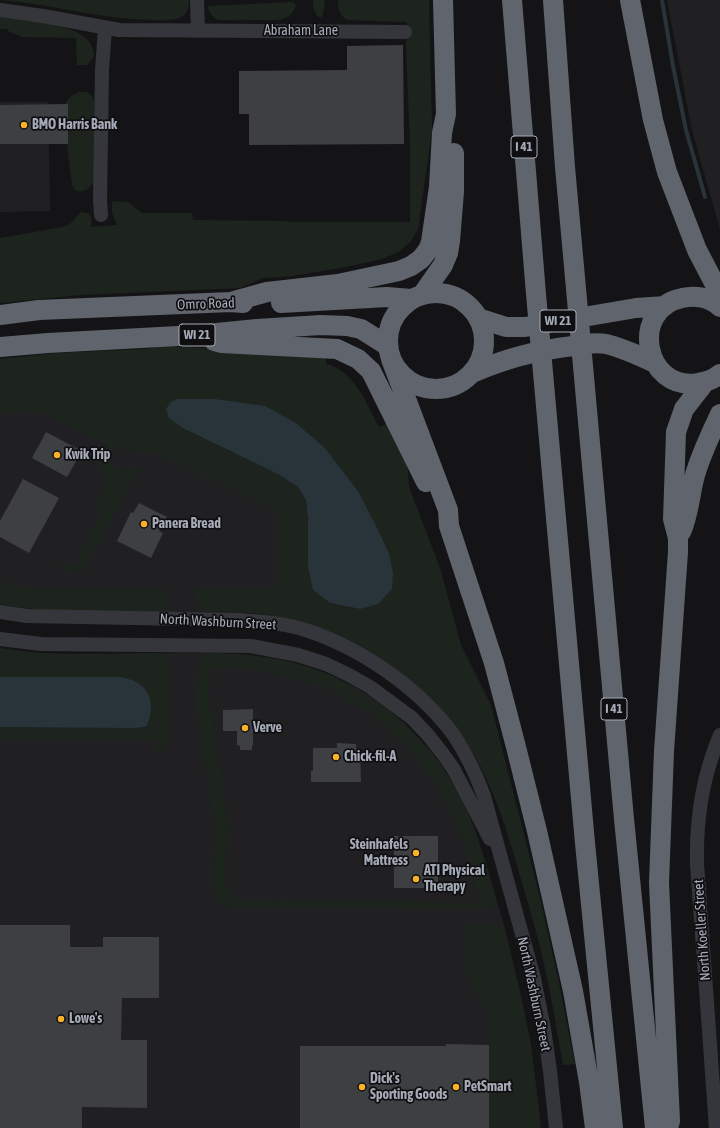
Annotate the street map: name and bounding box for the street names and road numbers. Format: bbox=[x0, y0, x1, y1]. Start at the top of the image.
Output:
street label: Abraham Lane bbox=[264, 23, 338, 39]
road number: I 41 bbox=[511, 136, 537, 158]
street label: Omro Road bbox=[177, 295, 235, 313]
road number: WI 21 bbox=[540, 310, 576, 332]
road number: WI 21 bbox=[179, 324, 215, 346]
street label: North Washburn Street bbox=[159, 611, 277, 633]
road number: I 41 bbox=[601, 698, 627, 720]
street label: North Koeller Street bbox=[690, 879, 714, 981]
street label: North Washburn Street bbox=[514, 935, 554, 1053]

